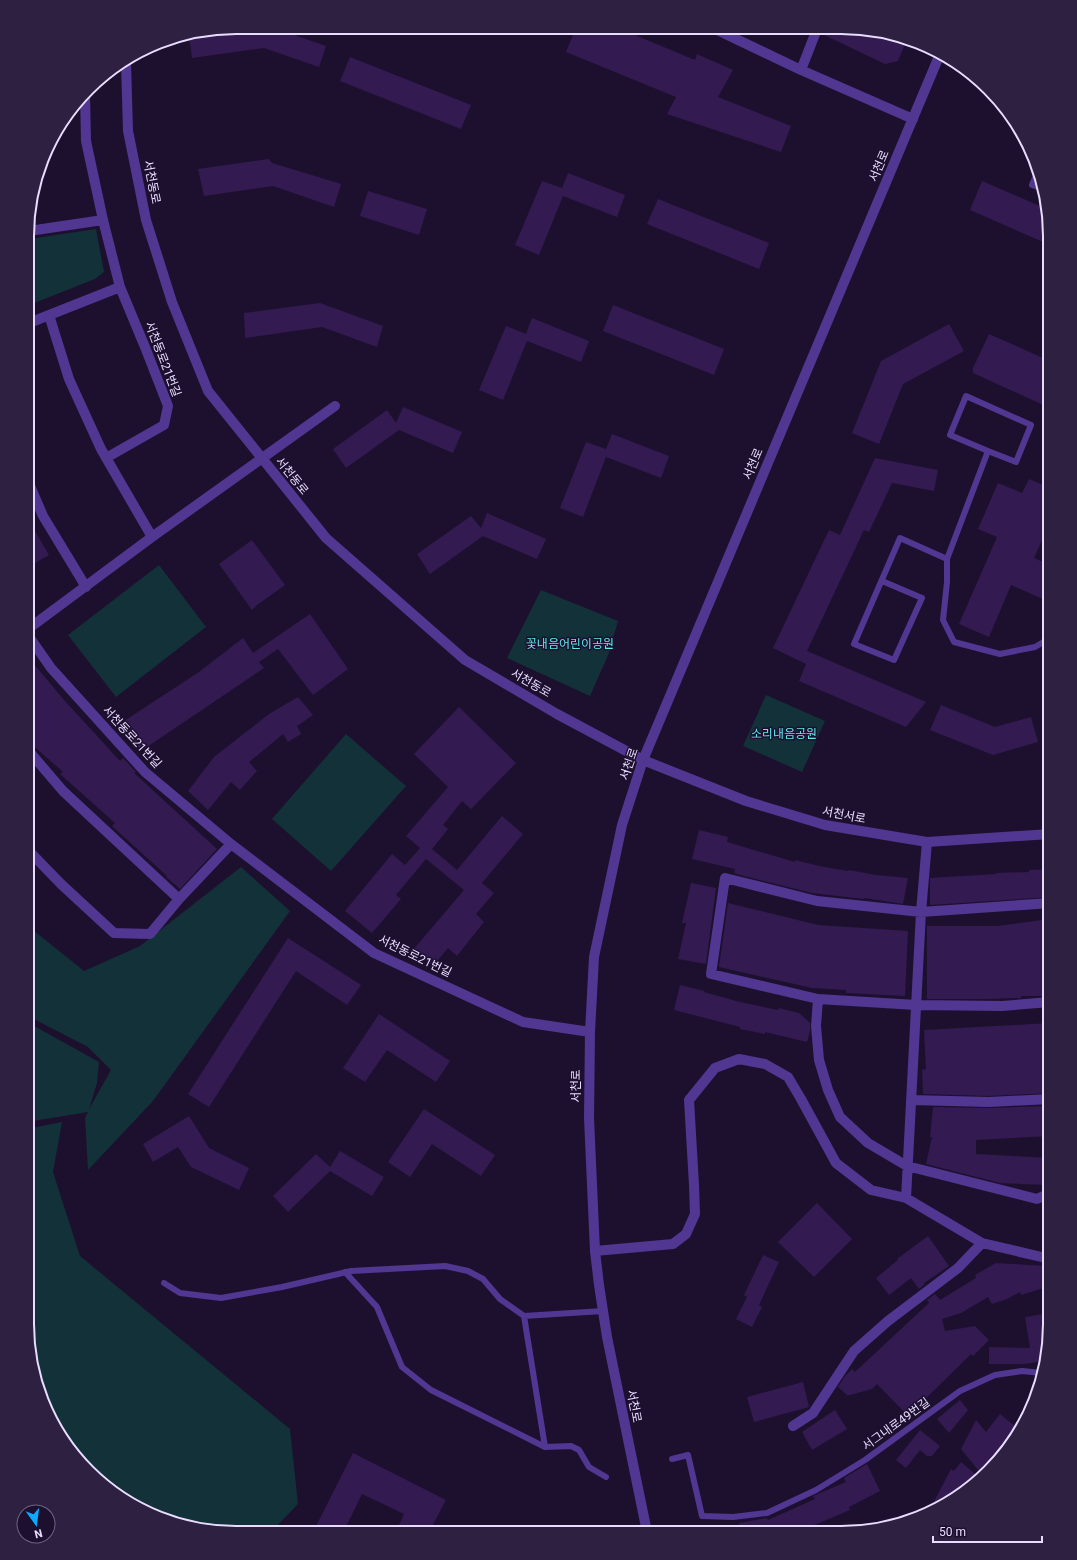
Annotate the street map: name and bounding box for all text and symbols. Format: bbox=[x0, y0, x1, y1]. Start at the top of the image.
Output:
street label: 서천로 bbox=[866, 148, 892, 184]
street label: 서천동로 bbox=[141, 159, 163, 205]
street label: 서천동로21번길 bbox=[142, 319, 184, 399]
street label: 서천로 bbox=[740, 446, 766, 482]
street label: 서천동로 bbox=[273, 454, 311, 498]
park label: 꽃내음어린이공원 bbox=[526, 637, 614, 651]
street label: 서천동로 bbox=[508, 666, 554, 700]
street label: 서천동로21번길 bbox=[100, 703, 164, 771]
park label: 소리내음공원 bbox=[751, 727, 817, 741]
street label: 서천로 bbox=[617, 746, 641, 782]
street label: 서천서로 bbox=[821, 804, 867, 826]
street label: 서천동로21번길 bbox=[376, 932, 454, 980]
street label: 서천로 bbox=[569, 1069, 583, 1103]
street label: 서천로 bbox=[624, 1388, 644, 1424]
street label: 서그내로49번길 bbox=[860, 1395, 932, 1453]
north arrow bbox=[16, 1504, 56, 1544]
scale bar bbox=[933, 1518, 1042, 1544]
text: 50 m bbox=[939, 1525, 966, 1539]
text: N bbox=[33, 1526, 44, 1541]

